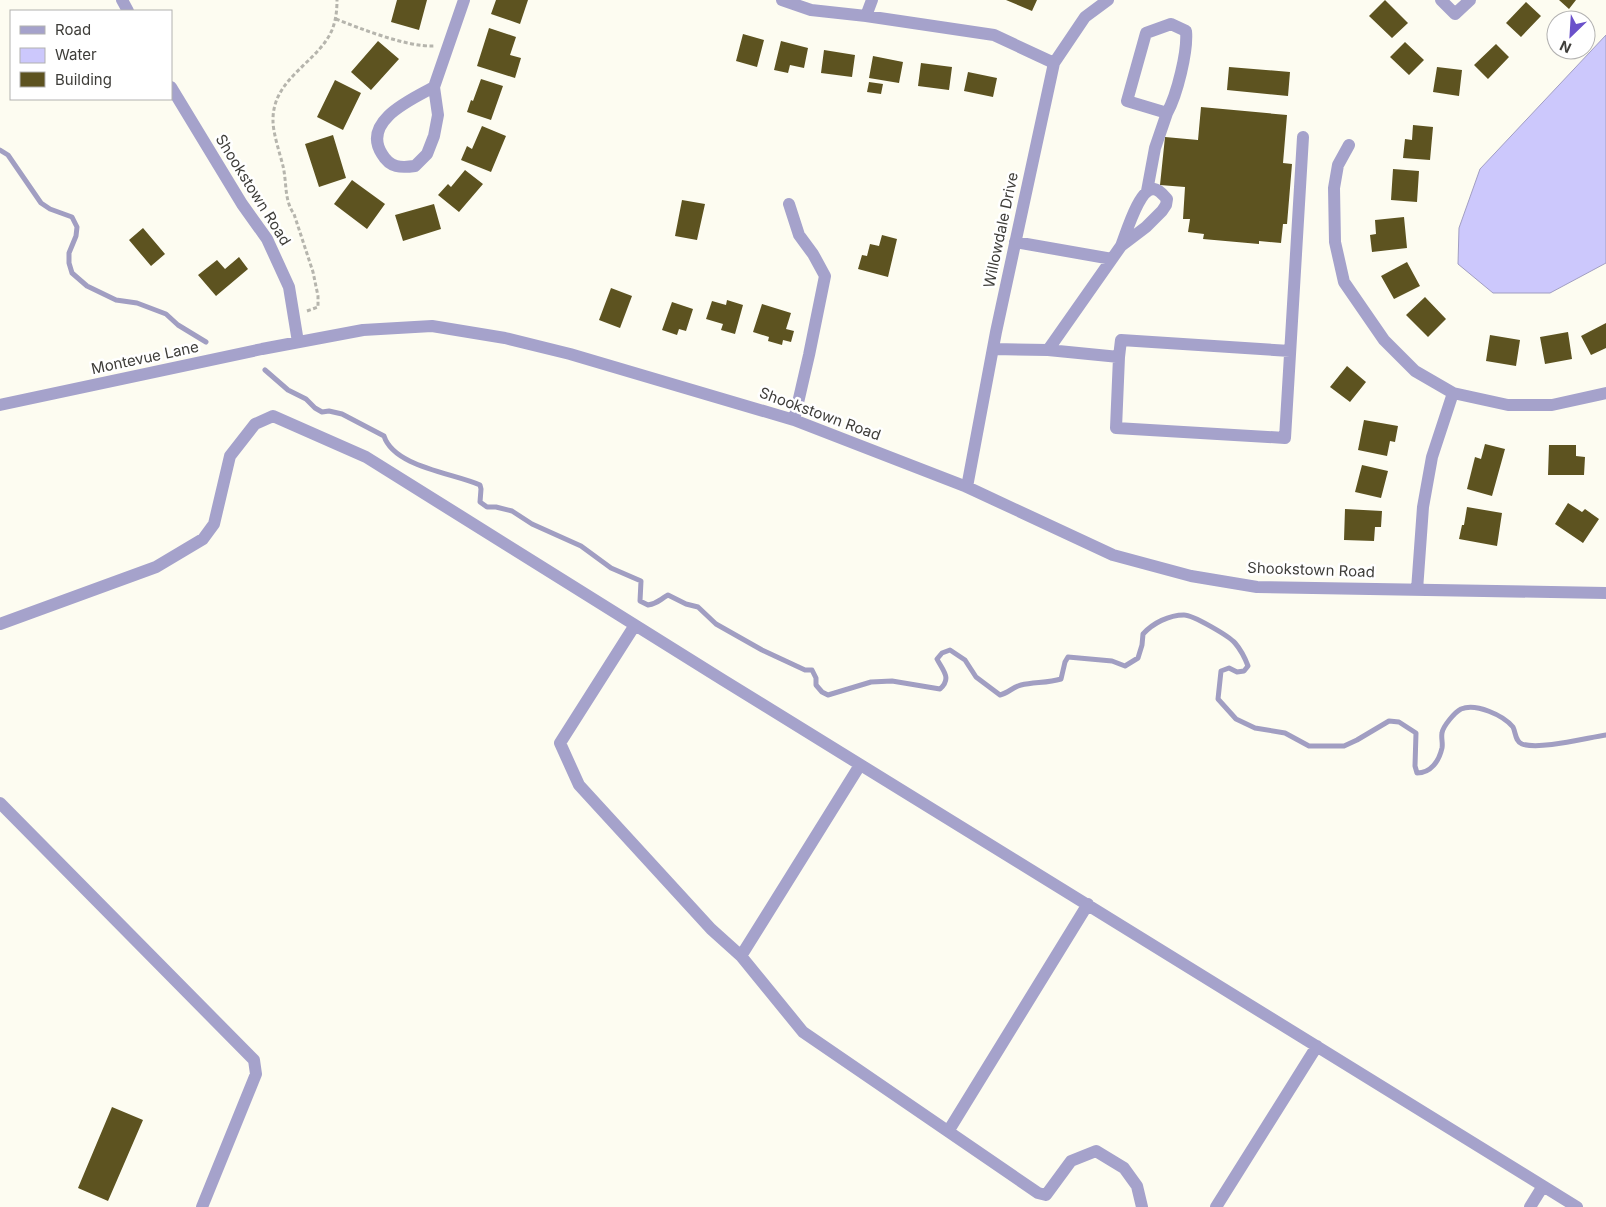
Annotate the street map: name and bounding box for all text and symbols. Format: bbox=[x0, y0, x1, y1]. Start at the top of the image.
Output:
legend bbox=[10, 10, 172, 100]
north arrow bbox=[1546, 10, 1596, 60]
text: Road bbox=[55, 20, 91, 39]
text: N bbox=[1557, 37, 1574, 57]
text: Water bbox=[55, 45, 97, 64]
text: Building bbox=[55, 70, 112, 89]
street label: Shookstown Road bbox=[212, 131, 295, 249]
street label: Willowdale Drive bbox=[979, 170, 1022, 290]
street label: Montevue Lane bbox=[89, 337, 200, 378]
street label: Shookstown Road bbox=[757, 383, 883, 444]
street label: Shookstown Road bbox=[1247, 558, 1375, 581]

